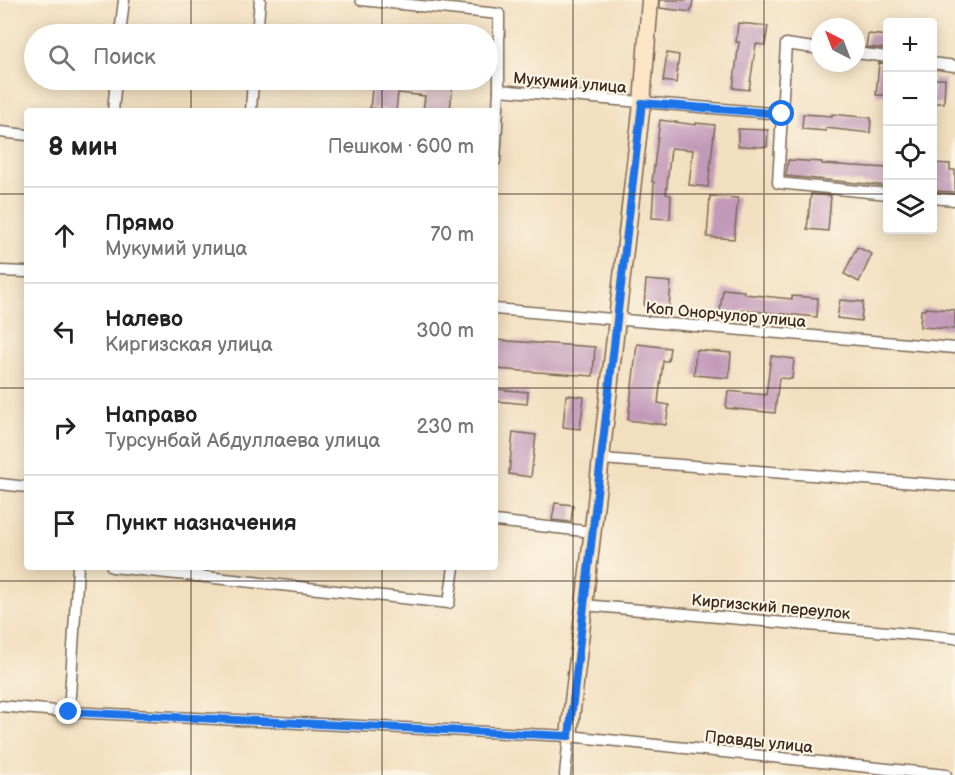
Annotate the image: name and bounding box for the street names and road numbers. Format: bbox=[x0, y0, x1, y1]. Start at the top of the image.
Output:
street label: Мукумий улица bbox=[512, 69, 628, 98]
street label: Коп Онорчулор улица bbox=[645, 299, 807, 332]
street label: Киргизский переулок bbox=[691, 591, 852, 624]
street label: Правды улица bbox=[704, 727, 814, 758]

